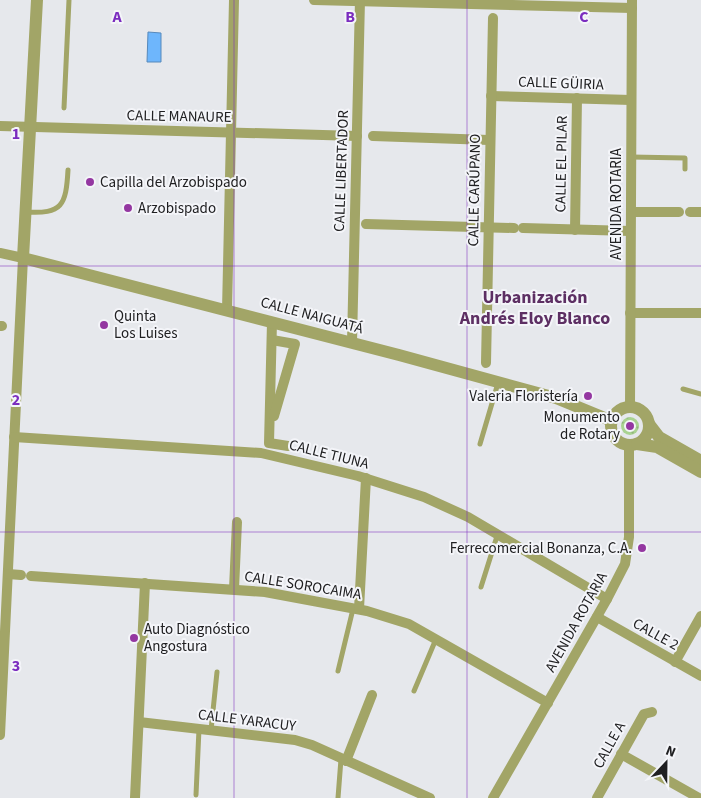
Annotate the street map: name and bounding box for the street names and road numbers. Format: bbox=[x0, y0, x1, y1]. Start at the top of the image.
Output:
street label: CALLE GÜIRIA bbox=[518, 72, 605, 96]
street label: CALLE MANAURE bbox=[126, 105, 232, 128]
street label: CALLE LIBERTADOR bbox=[329, 109, 354, 232]
street label: CALLE EL PILAR bbox=[550, 115, 573, 213]
street label: CALLE CARÚPANO bbox=[463, 133, 486, 247]
street label: AVENIDA ROTARIA bbox=[606, 147, 627, 260]
street label: CALLE NAIGUATÁ bbox=[258, 292, 366, 340]
street label: CALLE TIUNA bbox=[287, 434, 372, 475]
street label: CALLE SOROCAIMA bbox=[243, 566, 364, 605]
street label: AVENIDA ROTARIA bbox=[540, 568, 613, 676]
street label: CALLE 2 bbox=[629, 613, 683, 656]
street label: CALLE YARACUY bbox=[197, 704, 298, 737]
street label: CALLE A bbox=[588, 717, 631, 772]

